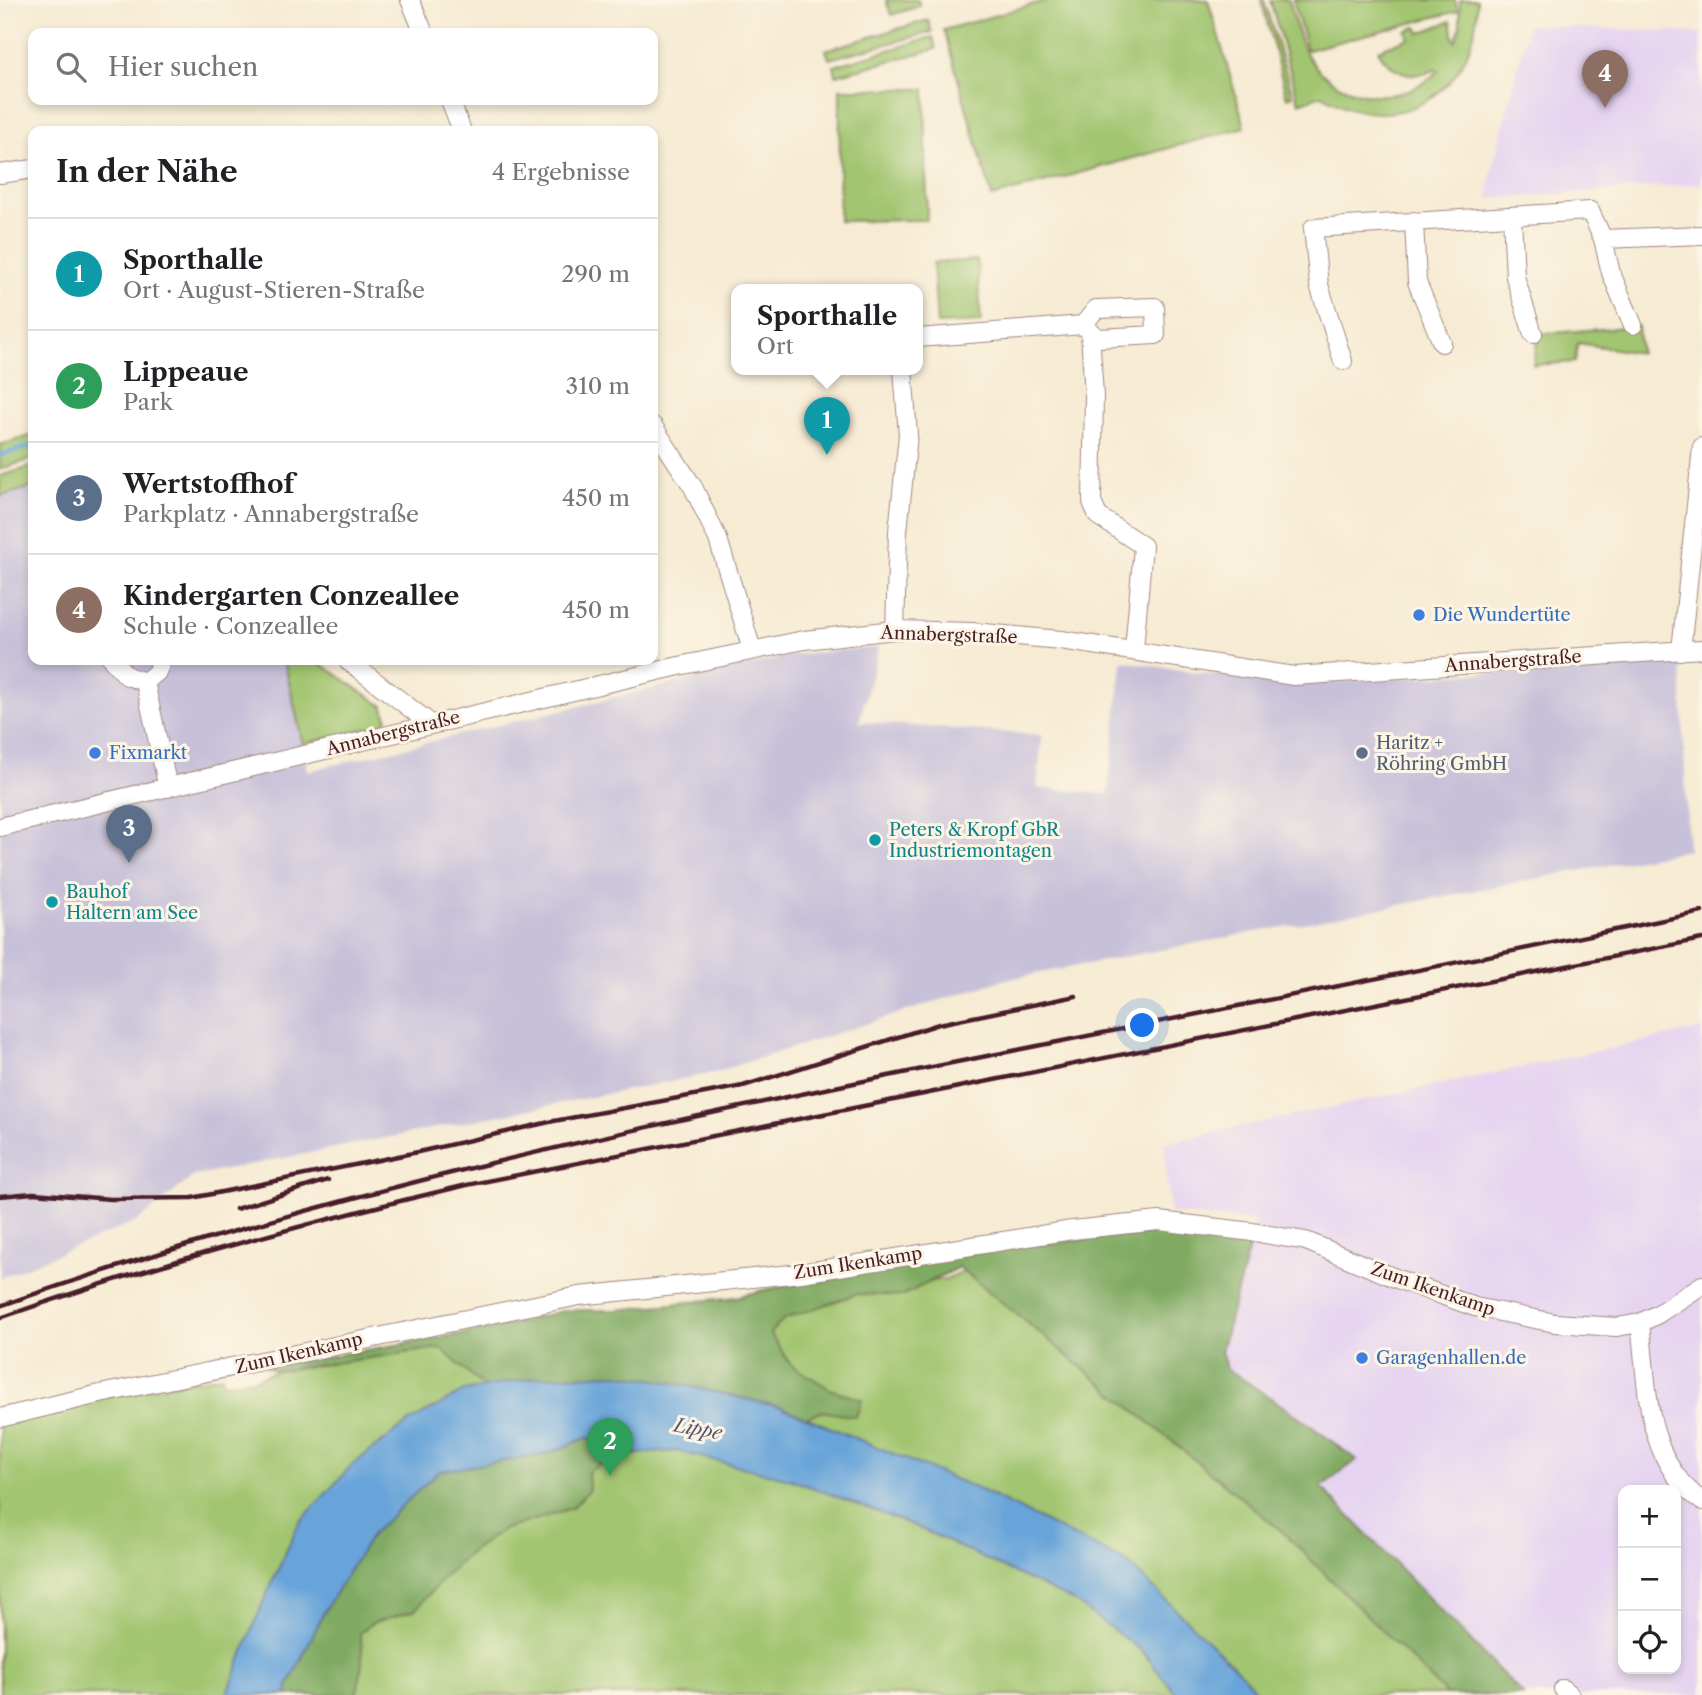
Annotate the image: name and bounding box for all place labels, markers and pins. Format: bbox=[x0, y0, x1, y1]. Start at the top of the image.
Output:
pin: 4 bbox=[1582, 50, 1628, 108]
pin: 1 bbox=[804, 397, 850, 455]
place label: Die Wundertüte bbox=[1433, 604, 1571, 626]
marker: Die Wundertüte bbox=[1411, 607, 1427, 623]
place label: Haritz + Röhring GmbH bbox=[1376, 732, 1507, 775]
place label: Fixmarkt bbox=[109, 742, 188, 764]
marker: Fixmarkt bbox=[87, 745, 103, 761]
marker: Haritz + Röhring GmbH bbox=[1354, 745, 1370, 761]
pin: 3 bbox=[106, 805, 152, 863]
place label: Peters & Kropf GbR Industriemontagen bbox=[889, 819, 1060, 862]
marker: Peters & Kropf GbR Industriemontagen bbox=[867, 832, 883, 848]
place label: Bauhof Haltern am See bbox=[66, 881, 198, 924]
marker: Bauhof Haltern am See bbox=[44, 894, 60, 910]
place label: Garagenhallen.de bbox=[1376, 1347, 1526, 1369]
marker: Garagenhallen.de bbox=[1354, 1350, 1370, 1366]
pin: 2 bbox=[587, 1418, 633, 1476]

